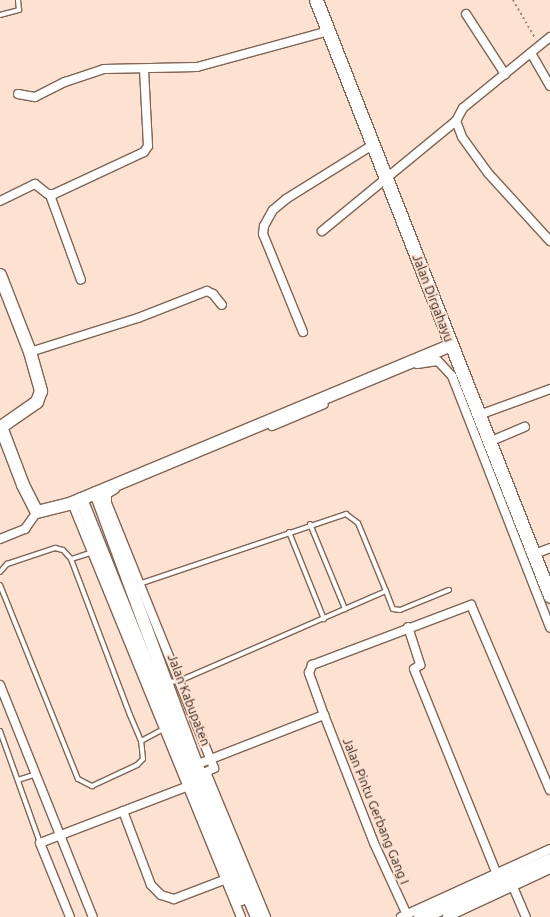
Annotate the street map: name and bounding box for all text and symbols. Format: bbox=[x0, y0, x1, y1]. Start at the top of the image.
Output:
street label: Jalan Dirgahayu bbox=[409, 252, 457, 344]
street label: Jalan Kabupaten bbox=[164, 652, 214, 748]
street label: Jalan Pintu Gerbang Gang I bbox=[339, 735, 413, 887]

